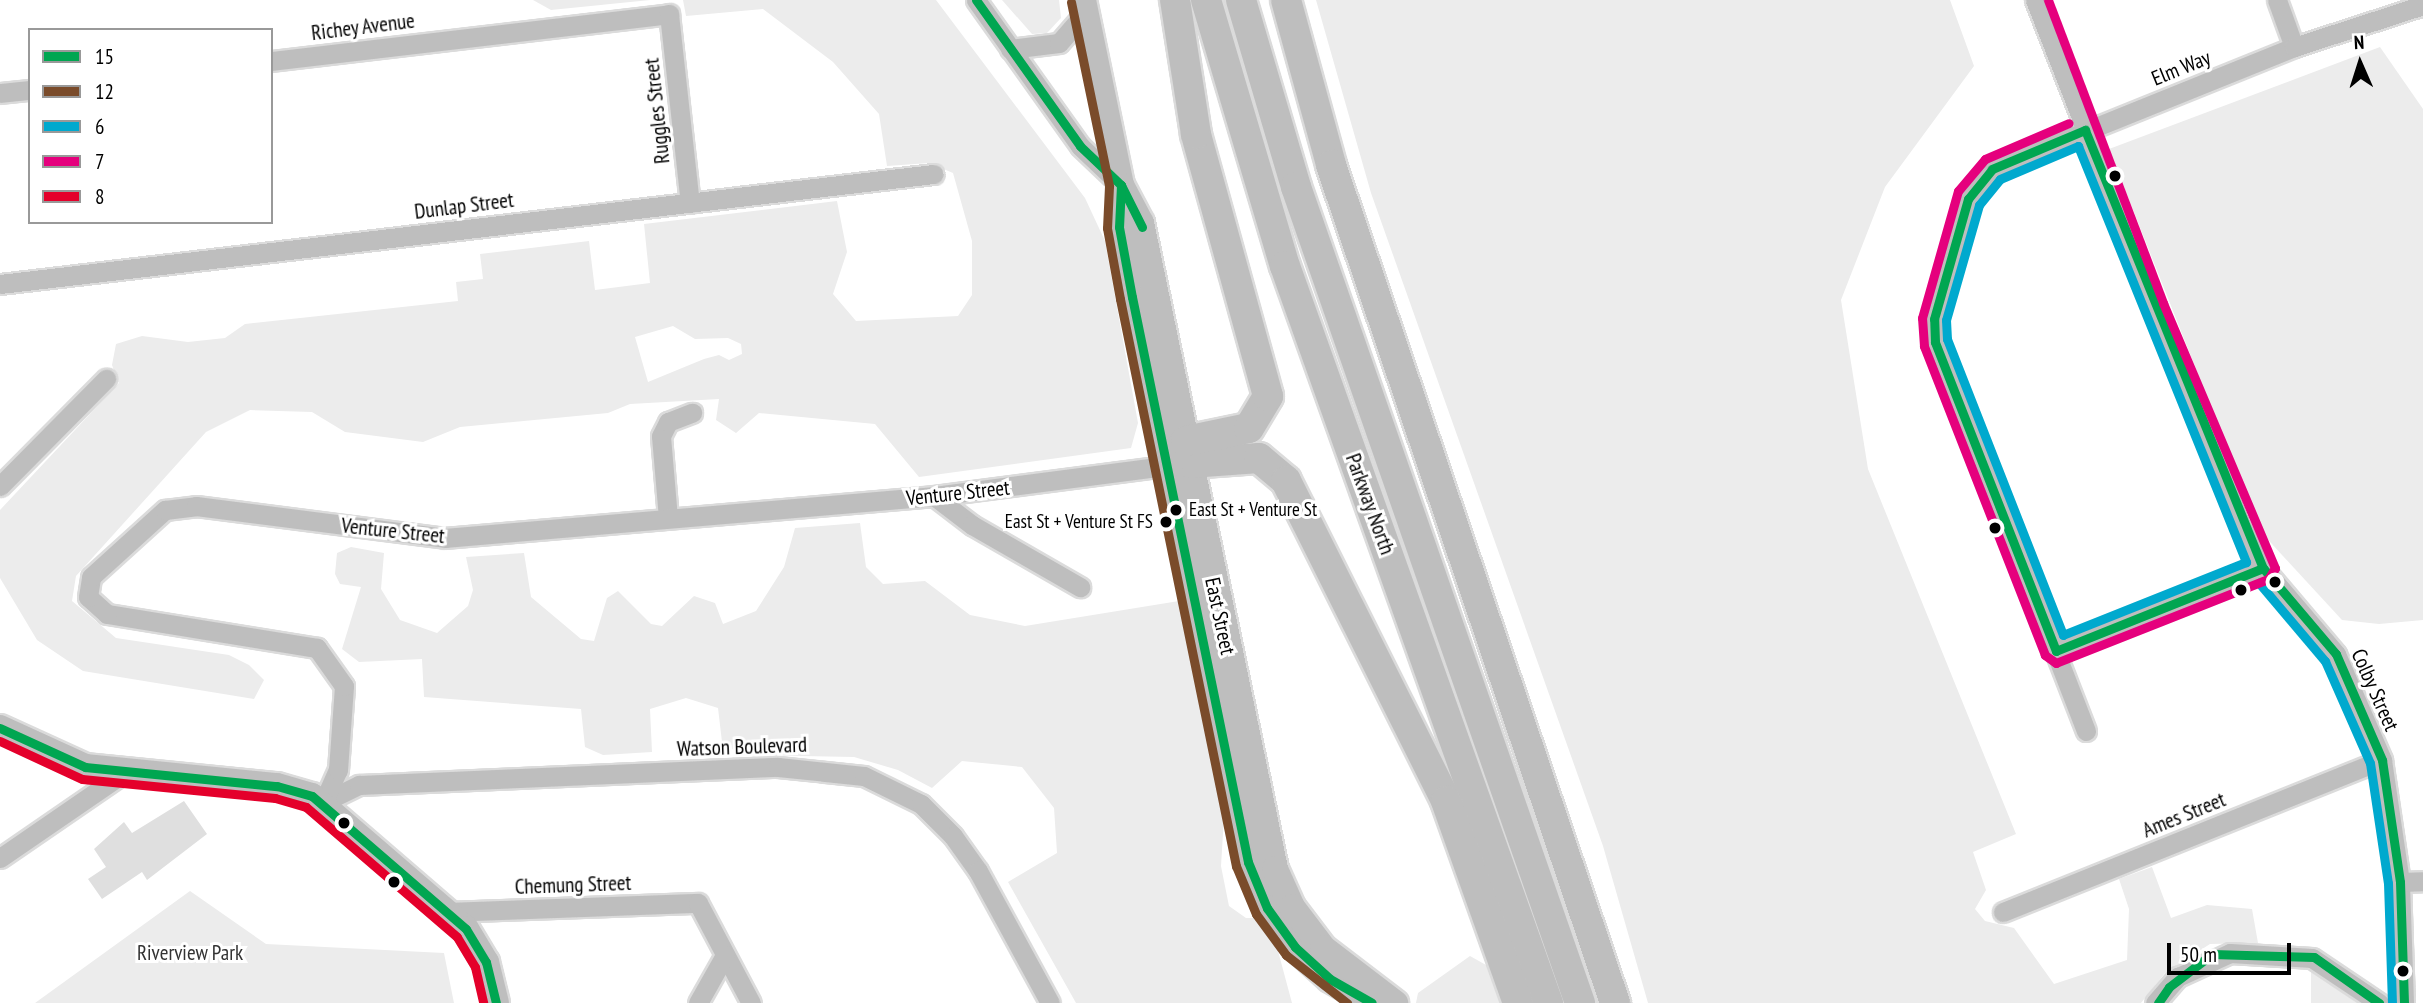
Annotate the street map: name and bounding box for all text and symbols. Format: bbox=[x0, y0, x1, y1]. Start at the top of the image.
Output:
street label: Richey Avenue bbox=[309, 8, 417, 46]
legend bbox=[28, 28, 273, 224]
north arrow bbox=[2325, 28, 2395, 98]
text: N bbox=[2353, 30, 2365, 54]
text: 15 bbox=[95, 43, 114, 70]
street label: Elm Way bbox=[2148, 45, 2214, 91]
street label: Ruggles Street bbox=[639, 57, 675, 165]
text: 12 bbox=[95, 78, 114, 105]
text: 6 bbox=[95, 113, 104, 140]
text: 7 bbox=[95, 148, 104, 175]
unlabelled marker bbox=[2108, 169, 2122, 183]
text: 8 bbox=[95, 183, 104, 210]
street label: Dunlap Street bbox=[413, 187, 515, 225]
street label: Parkway North bbox=[1340, 450, 1400, 558]
street label: Venture Street bbox=[905, 475, 1011, 511]
place label: East St + Venture St bbox=[1189, 499, 1318, 521]
marker: East St + Venture St bbox=[1169, 503, 1183, 517]
place label: East St + Venture St FS bbox=[1004, 511, 1153, 533]
street label: Venture Street bbox=[340, 513, 446, 549]
marker: East St + Venture St FS bbox=[1159, 515, 1173, 529]
unlabelled marker bbox=[1988, 521, 2002, 535]
street label: East Street bbox=[1200, 575, 1240, 657]
unlabelled marker bbox=[2268, 575, 2282, 589]
unlabelled marker bbox=[2234, 583, 2248, 597]
street label: Colby Street bbox=[2346, 645, 2404, 735]
street label: Watson Boulevard bbox=[677, 732, 807, 762]
street label: Ames Street bbox=[2139, 787, 2229, 843]
unlabelled marker bbox=[337, 816, 351, 830]
street label: Chemung Street bbox=[514, 870, 632, 900]
unlabelled marker bbox=[387, 875, 401, 889]
scale bar bbox=[2171, 930, 2295, 974]
park label: Riverview Park bbox=[137, 940, 243, 966]
text: 50 m bbox=[2180, 941, 2217, 968]
unlabelled marker bbox=[2396, 964, 2410, 978]

